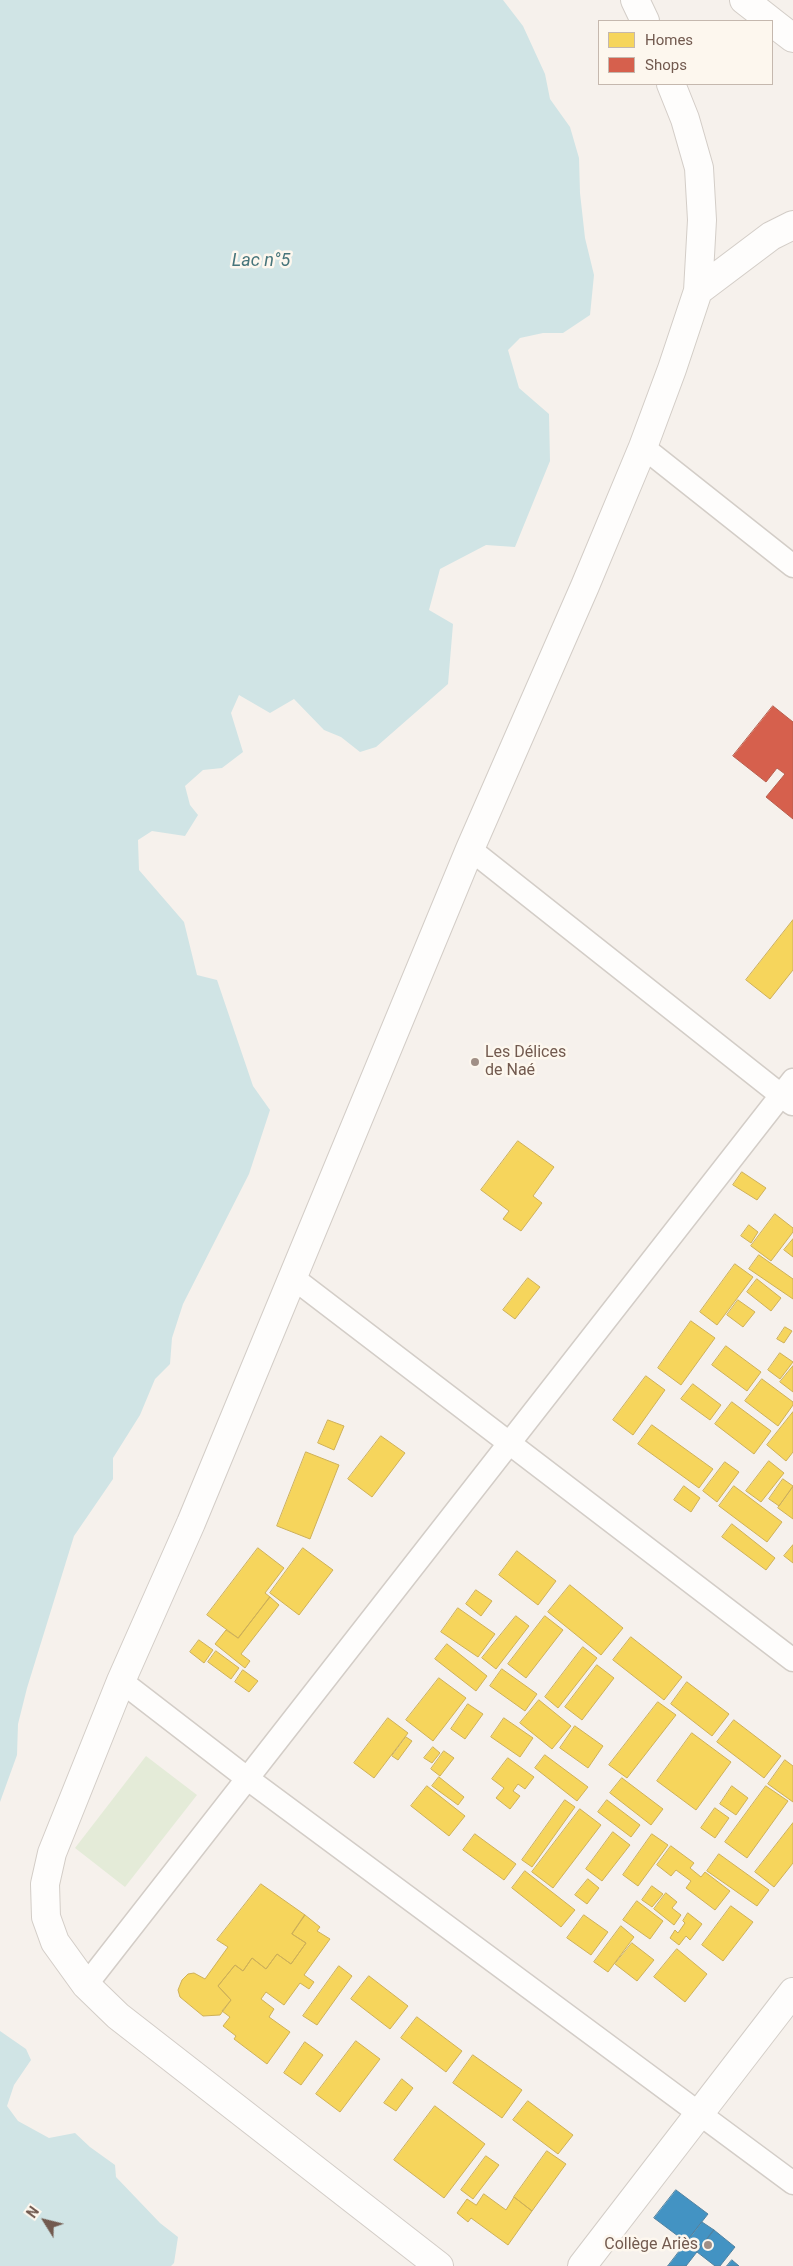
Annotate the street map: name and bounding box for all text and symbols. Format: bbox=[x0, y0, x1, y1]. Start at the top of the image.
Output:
legend bbox=[598, 20, 773, 85]
text: Homes bbox=[645, 31, 693, 49]
text: Shops bbox=[645, 56, 687, 74]
water label: Lac n°5 bbox=[232, 250, 290, 272]
place label: Les Délices de Naé bbox=[485, 1043, 566, 1081]
marker: Les Délices de Naé bbox=[469, 1056, 481, 1068]
north arrow bbox=[20, 2196, 70, 2246]
text: N bbox=[23, 2203, 42, 2221]
place label: Collège Ariès bbox=[604, 2235, 698, 2255]
marker: Collège Ariès bbox=[702, 2239, 714, 2251]

